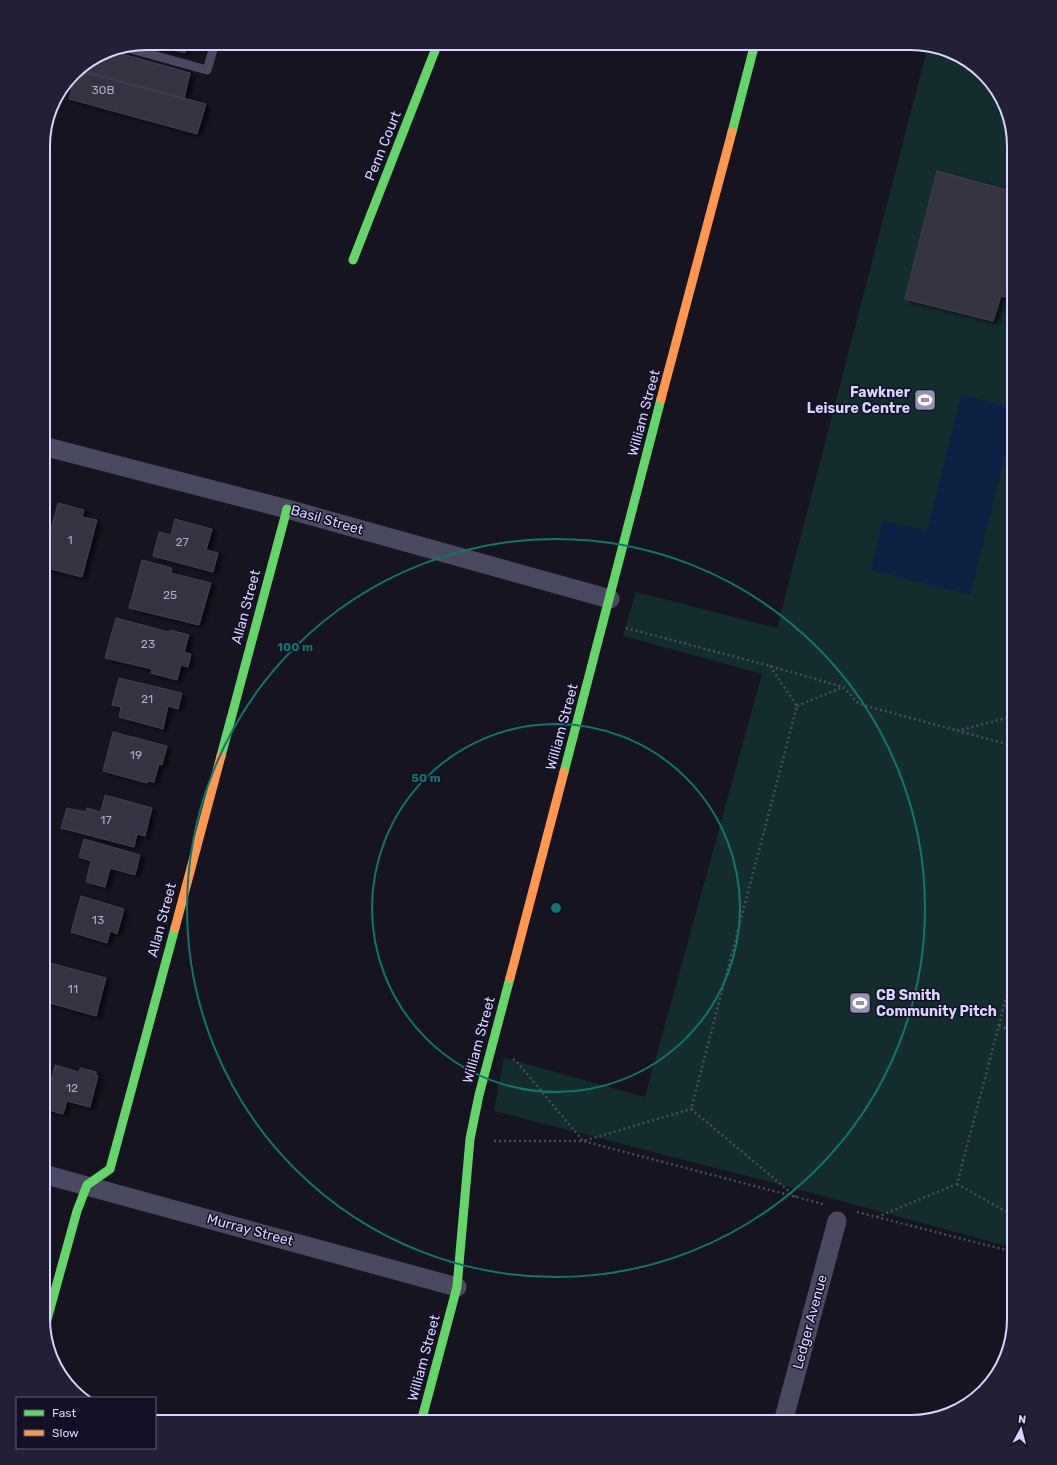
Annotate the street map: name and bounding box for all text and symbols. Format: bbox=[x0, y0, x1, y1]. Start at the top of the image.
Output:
house number: 30B bbox=[92, 83, 114, 97]
street label: Penn Court bbox=[361, 108, 405, 183]
street label: William Street bbox=[624, 367, 664, 458]
place label: Fawkner Leisure Centre bbox=[807, 384, 911, 417]
sports icon: Fawkner Leisure Centre bbox=[912, 387, 938, 413]
street label: Basil Street bbox=[289, 502, 366, 539]
house number: 1 bbox=[67, 533, 73, 547]
house number: 27 bbox=[175, 535, 189, 549]
street label: Allan Street bbox=[228, 567, 264, 646]
house number: 25 bbox=[163, 588, 177, 602]
house number: 23 bbox=[141, 637, 155, 651]
text: 100 m bbox=[277, 640, 313, 654]
street label: William Street bbox=[542, 681, 582, 772]
house number: 21 bbox=[141, 692, 153, 706]
house number: 19 bbox=[130, 748, 142, 762]
text: 50 m bbox=[411, 771, 441, 785]
house number: 17 bbox=[100, 813, 112, 827]
street label: Allan Street bbox=[144, 880, 180, 959]
centre of rings bbox=[549, 901, 563, 915]
house number: 13 bbox=[92, 913, 104, 927]
house number: 11 bbox=[68, 982, 78, 996]
place label: CB Smith Community Pitch bbox=[876, 987, 997, 1020]
sports icon: CB Smith Community Pitch bbox=[847, 990, 873, 1016]
street label: William Street bbox=[459, 994, 499, 1085]
house number: 12 bbox=[66, 1081, 78, 1095]
street label: Murray Street bbox=[205, 1210, 296, 1250]
street label: Ledger Avenue bbox=[789, 1273, 831, 1371]
street label: William Street bbox=[404, 1312, 444, 1403]
legend bbox=[16, 1397, 156, 1449]
text: Fast bbox=[52, 1406, 76, 1420]
north arrow bbox=[1001, 1409, 1041, 1449]
text: N bbox=[1017, 1413, 1027, 1427]
text: Slow bbox=[52, 1426, 79, 1440]

